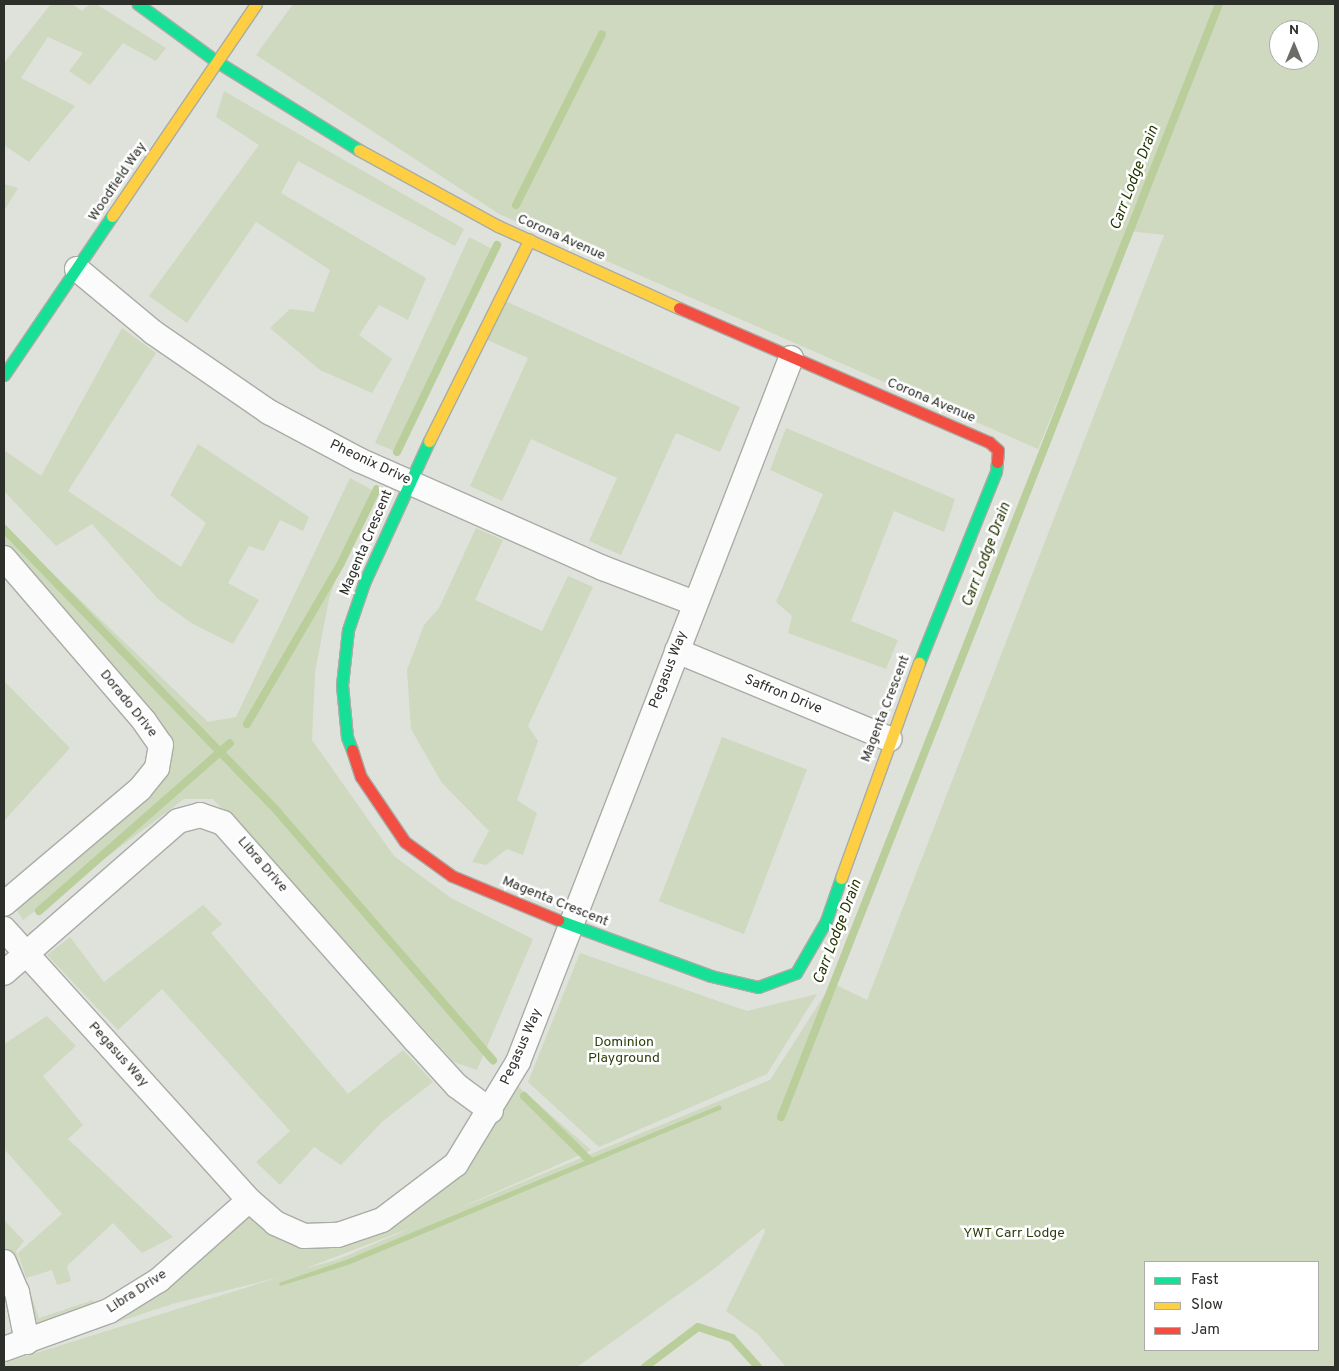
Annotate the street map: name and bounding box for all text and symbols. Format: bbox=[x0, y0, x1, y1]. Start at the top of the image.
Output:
north arrow bbox=[1269, 20, 1319, 70]
text: N bbox=[1289, 22, 1299, 39]
water label: Carr Lodge Drain bbox=[1107, 123, 1163, 233]
street label: Woodfield Way bbox=[85, 139, 151, 225]
street label: Corona Avenue bbox=[514, 211, 608, 265]
street label: Corona Avenue bbox=[884, 375, 978, 427]
street label: Pheonix Drive bbox=[327, 437, 413, 489]
street label: Magenta Crescent bbox=[337, 488, 397, 598]
water label: Carr Lodge Drain bbox=[959, 500, 1015, 610]
street label: Pegasus Way bbox=[646, 629, 692, 711]
street label: Magenta Crescent bbox=[858, 653, 914, 765]
street label: Dorado Drive bbox=[96, 667, 160, 741]
street label: Saffron Drive bbox=[742, 672, 824, 718]
street label: Libra Drive bbox=[233, 834, 291, 896]
street label: Magenta Crescent bbox=[499, 873, 611, 931]
water label: Carr Lodge Drain bbox=[810, 877, 866, 987]
street label: Pegasus Way bbox=[498, 1006, 546, 1088]
street label: Pegasus Way bbox=[84, 1019, 152, 1091]
park label: Dominion Playground bbox=[588, 1035, 660, 1068]
park label: YWT Carr Lodge bbox=[963, 1226, 1065, 1242]
legend bbox=[1144, 1261, 1319, 1351]
street label: Libra Drive bbox=[104, 1266, 170, 1318]
text: Fast bbox=[1191, 1271, 1219, 1290]
text: Slow bbox=[1191, 1296, 1223, 1315]
text: Jam bbox=[1191, 1321, 1220, 1340]

